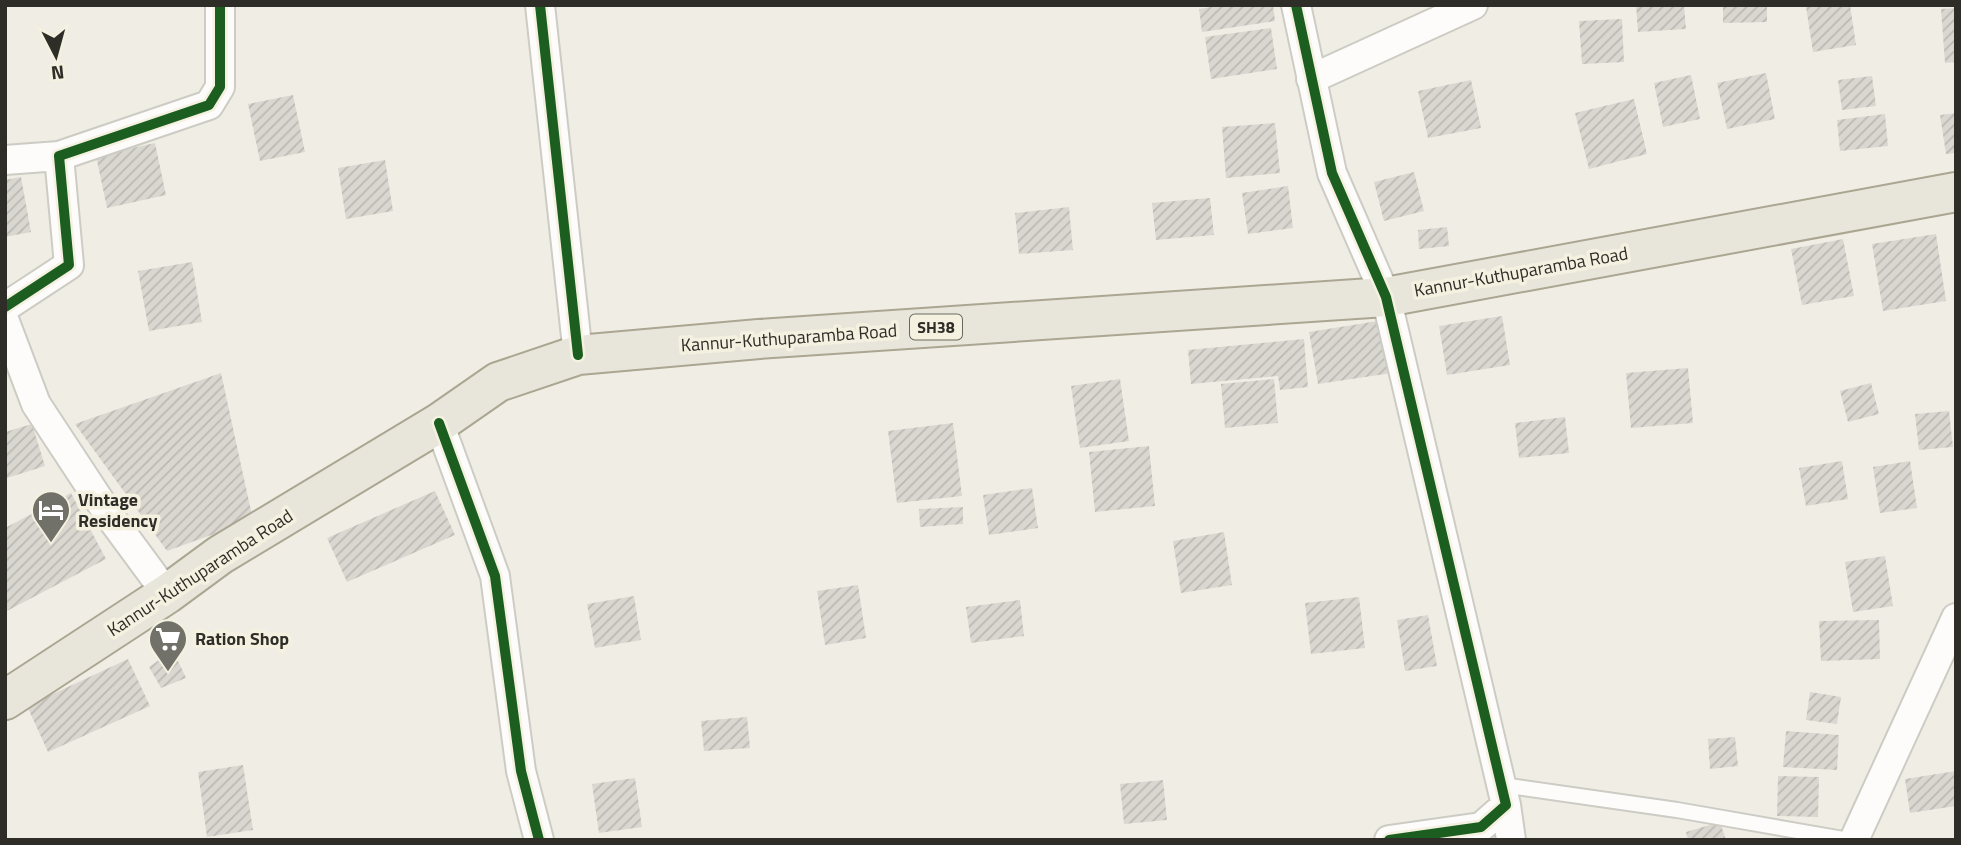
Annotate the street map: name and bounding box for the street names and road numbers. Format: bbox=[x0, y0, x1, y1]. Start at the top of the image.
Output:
street label: Kannur-Kuthuparamba Road bbox=[1412, 239, 1630, 304]
road number: SH38 bbox=[910, 314, 962, 340]
street label: Kannur-Kuthuparamba Road bbox=[680, 316, 898, 359]
street label: Kannur-Kuthuparamba Road bbox=[101, 502, 298, 643]

